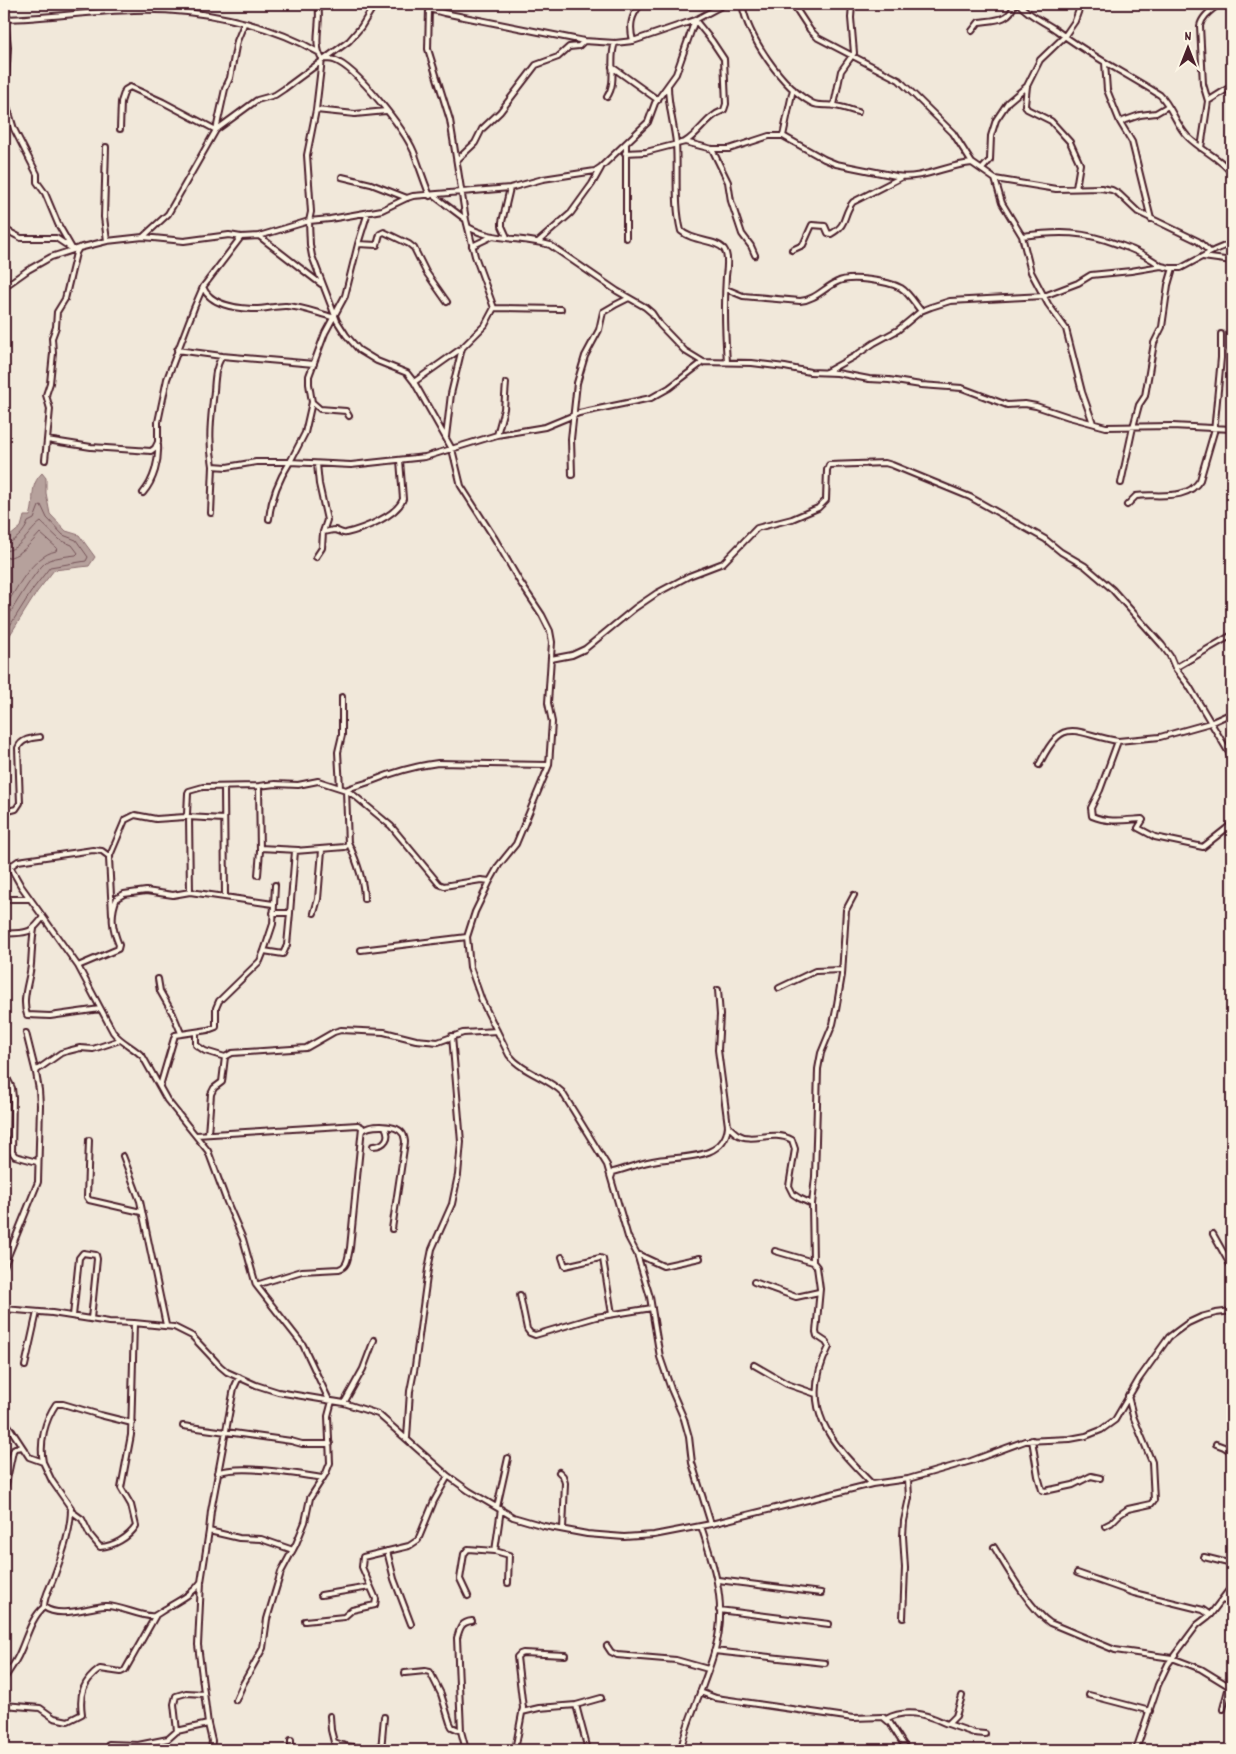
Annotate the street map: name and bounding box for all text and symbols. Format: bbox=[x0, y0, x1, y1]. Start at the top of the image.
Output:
north arrow bbox=[1164, 22, 1214, 72]
text: N bbox=[1185, 27, 1192, 47]

